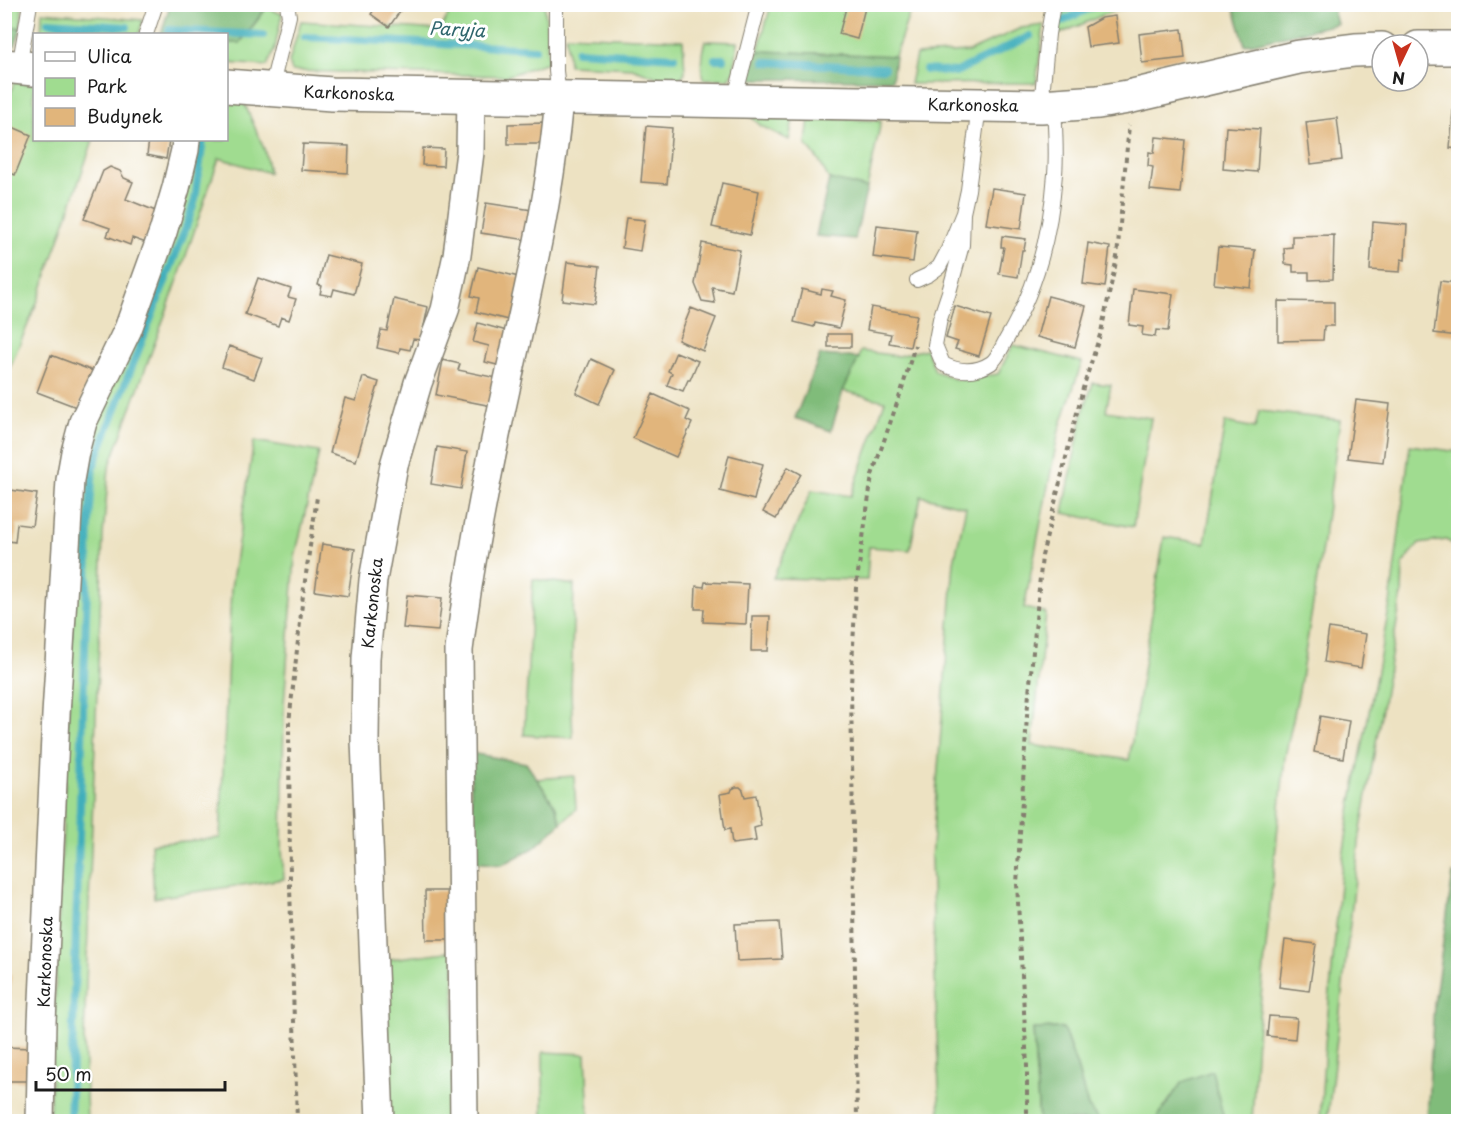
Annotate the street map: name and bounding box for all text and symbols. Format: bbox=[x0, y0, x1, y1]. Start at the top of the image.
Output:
water label: Paryja bbox=[428, 14, 487, 43]
legend bbox=[33, 33, 228, 141]
north arrow bbox=[1370, 33, 1430, 93]
text: Ulica bbox=[87, 42, 132, 69]
text: N bbox=[1391, 66, 1406, 91]
text: Park bbox=[87, 72, 127, 99]
street label: Karkonoska bbox=[303, 78, 395, 106]
street label: Karkonoska bbox=[927, 91, 1019, 117]
text: Budynek bbox=[87, 102, 163, 129]
street label: Karkonoska bbox=[354, 556, 388, 649]
street label: Karkonoska bbox=[30, 916, 58, 1008]
scale bar bbox=[36, 1054, 225, 1092]
text: 50 m bbox=[45, 1060, 92, 1087]

